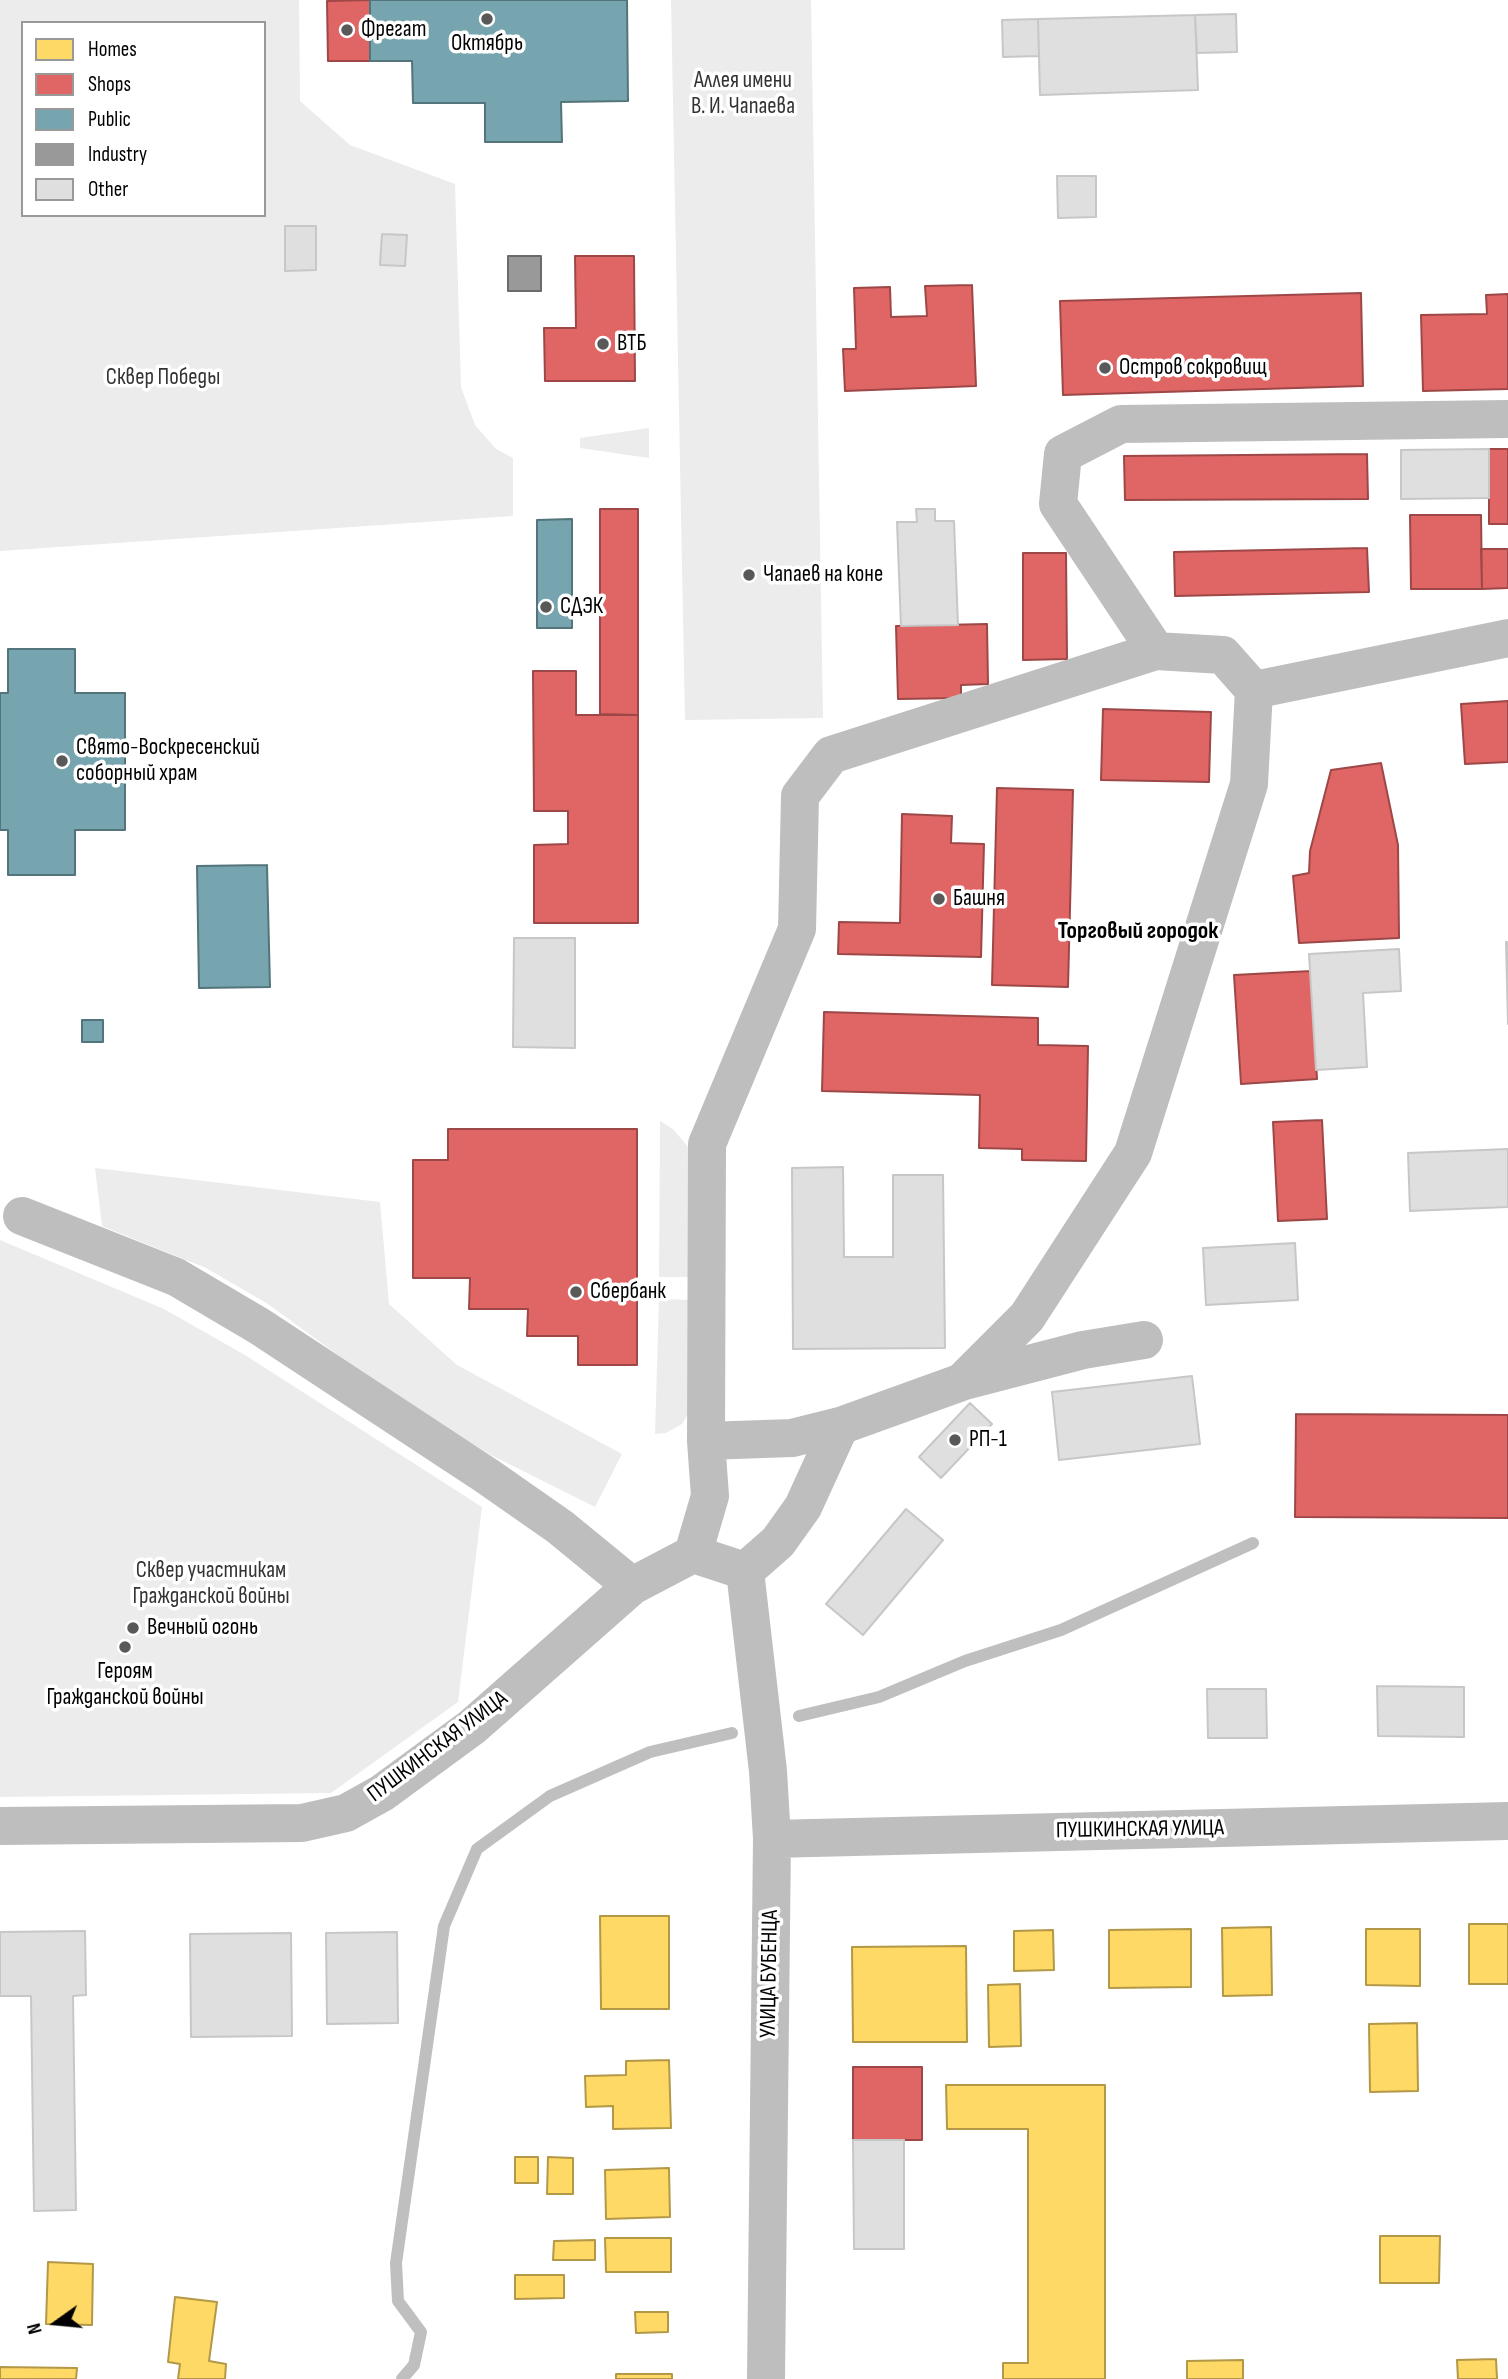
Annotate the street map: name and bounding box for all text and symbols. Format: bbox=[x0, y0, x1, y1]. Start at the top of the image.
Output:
marker: Октябрь bbox=[479, 11, 495, 27]
place label: Фрегат bbox=[361, 16, 426, 44]
legend bbox=[21, 21, 266, 217]
marker: Фрегат bbox=[339, 22, 355, 38]
place label: Октябрь bbox=[451, 30, 523, 58]
text: Homes bbox=[88, 37, 137, 62]
park label: Аллея имени В. И. Чапаева bbox=[691, 67, 795, 121]
text: Shops bbox=[88, 72, 131, 97]
text: Public bbox=[88, 107, 131, 132]
text: Industry bbox=[88, 142, 147, 167]
text: Other bbox=[88, 177, 128, 202]
place label: ВТБ bbox=[617, 330, 647, 358]
marker: ВТБ bbox=[595, 336, 611, 352]
place label: Остров сокровищ bbox=[1119, 354, 1267, 382]
marker: Остров сокровищ bbox=[1097, 360, 1113, 376]
park label: Сквер Победы bbox=[106, 364, 220, 392]
place label: Чапаев на коне bbox=[763, 561, 883, 589]
marker: Чапаев на коне bbox=[741, 567, 757, 583]
place label: СДЭК bbox=[560, 593, 603, 621]
marker: СДЭК bbox=[538, 599, 554, 615]
place label: Свято-Воскресенский соборный храм bbox=[76, 734, 260, 788]
marker: Свято-Воскресенский соборный храм bbox=[54, 753, 70, 769]
place label: Башня bbox=[953, 885, 1005, 913]
marker: Башня bbox=[931, 891, 947, 907]
district label: Торговый городок bbox=[1058, 918, 1218, 946]
place label: Сбербанк bbox=[590, 1278, 666, 1306]
marker: Сбербанк bbox=[568, 1284, 584, 1300]
place label: РП-1 bbox=[969, 1426, 1007, 1454]
marker: РП-1 bbox=[947, 1432, 963, 1448]
park label: Сквер участникам Гражданской войны bbox=[132, 1557, 290, 1611]
place label: Вечный огонь bbox=[147, 1614, 258, 1642]
marker: Вечный огонь bbox=[125, 1620, 141, 1636]
marker: Героям Гражданской войны bbox=[117, 1639, 133, 1655]
place label: Героям Гражданской войны bbox=[46, 1658, 204, 1712]
street label: ПУШКИНСКАЯ УЛИЦА bbox=[363, 1685, 513, 1809]
street label: ПУШКИНСКАЯ УЛИЦА bbox=[1056, 1815, 1224, 1845]
street label: УЛИЦА БУБЕНЦА bbox=[755, 1910, 785, 2038]
north arrow bbox=[21, 2288, 91, 2358]
text: N bbox=[23, 2321, 48, 2336]

